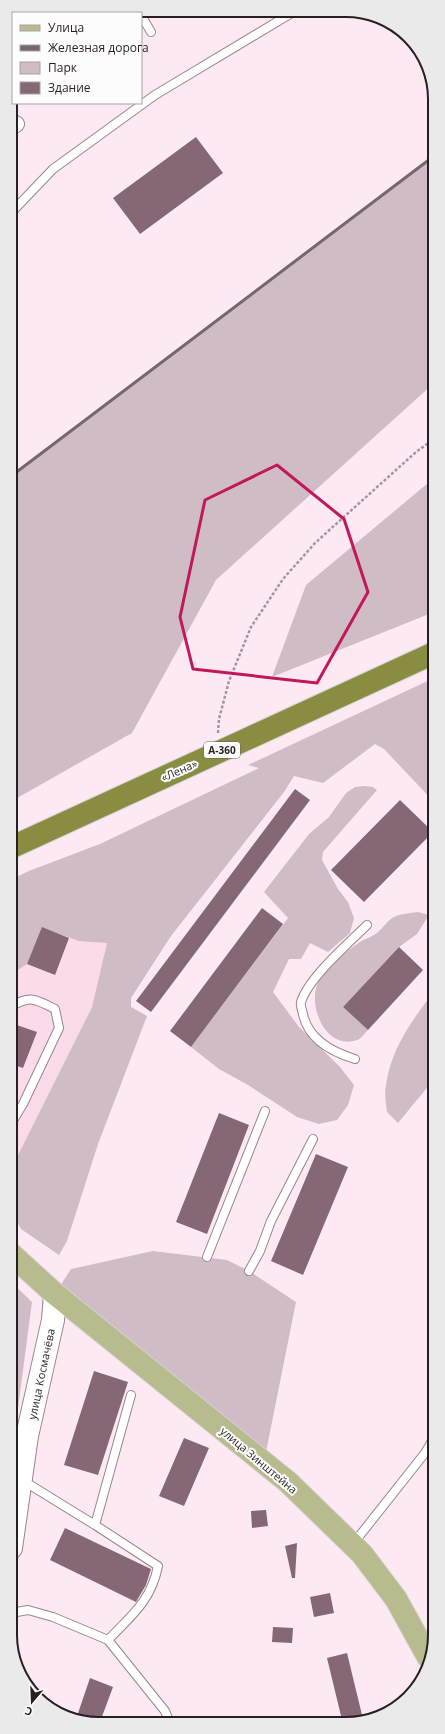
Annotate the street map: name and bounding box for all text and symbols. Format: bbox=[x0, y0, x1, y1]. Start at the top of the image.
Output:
legend bbox=[12, 12, 142, 104]
text: Улица bbox=[48, 19, 84, 36]
text: Железная дорога bbox=[48, 39, 149, 56]
text: Парк bbox=[48, 59, 78, 76]
text: Здание bbox=[48, 79, 91, 96]
road number: А-360 bbox=[204, 742, 240, 758]
street label: «Лена» bbox=[159, 755, 200, 785]
street label: улица Космачёва bbox=[24, 1327, 58, 1421]
street label: улица Зинштейна bbox=[217, 1423, 301, 1497]
north arrow bbox=[12, 1682, 52, 1722]
text: С bbox=[23, 1704, 34, 1720]

